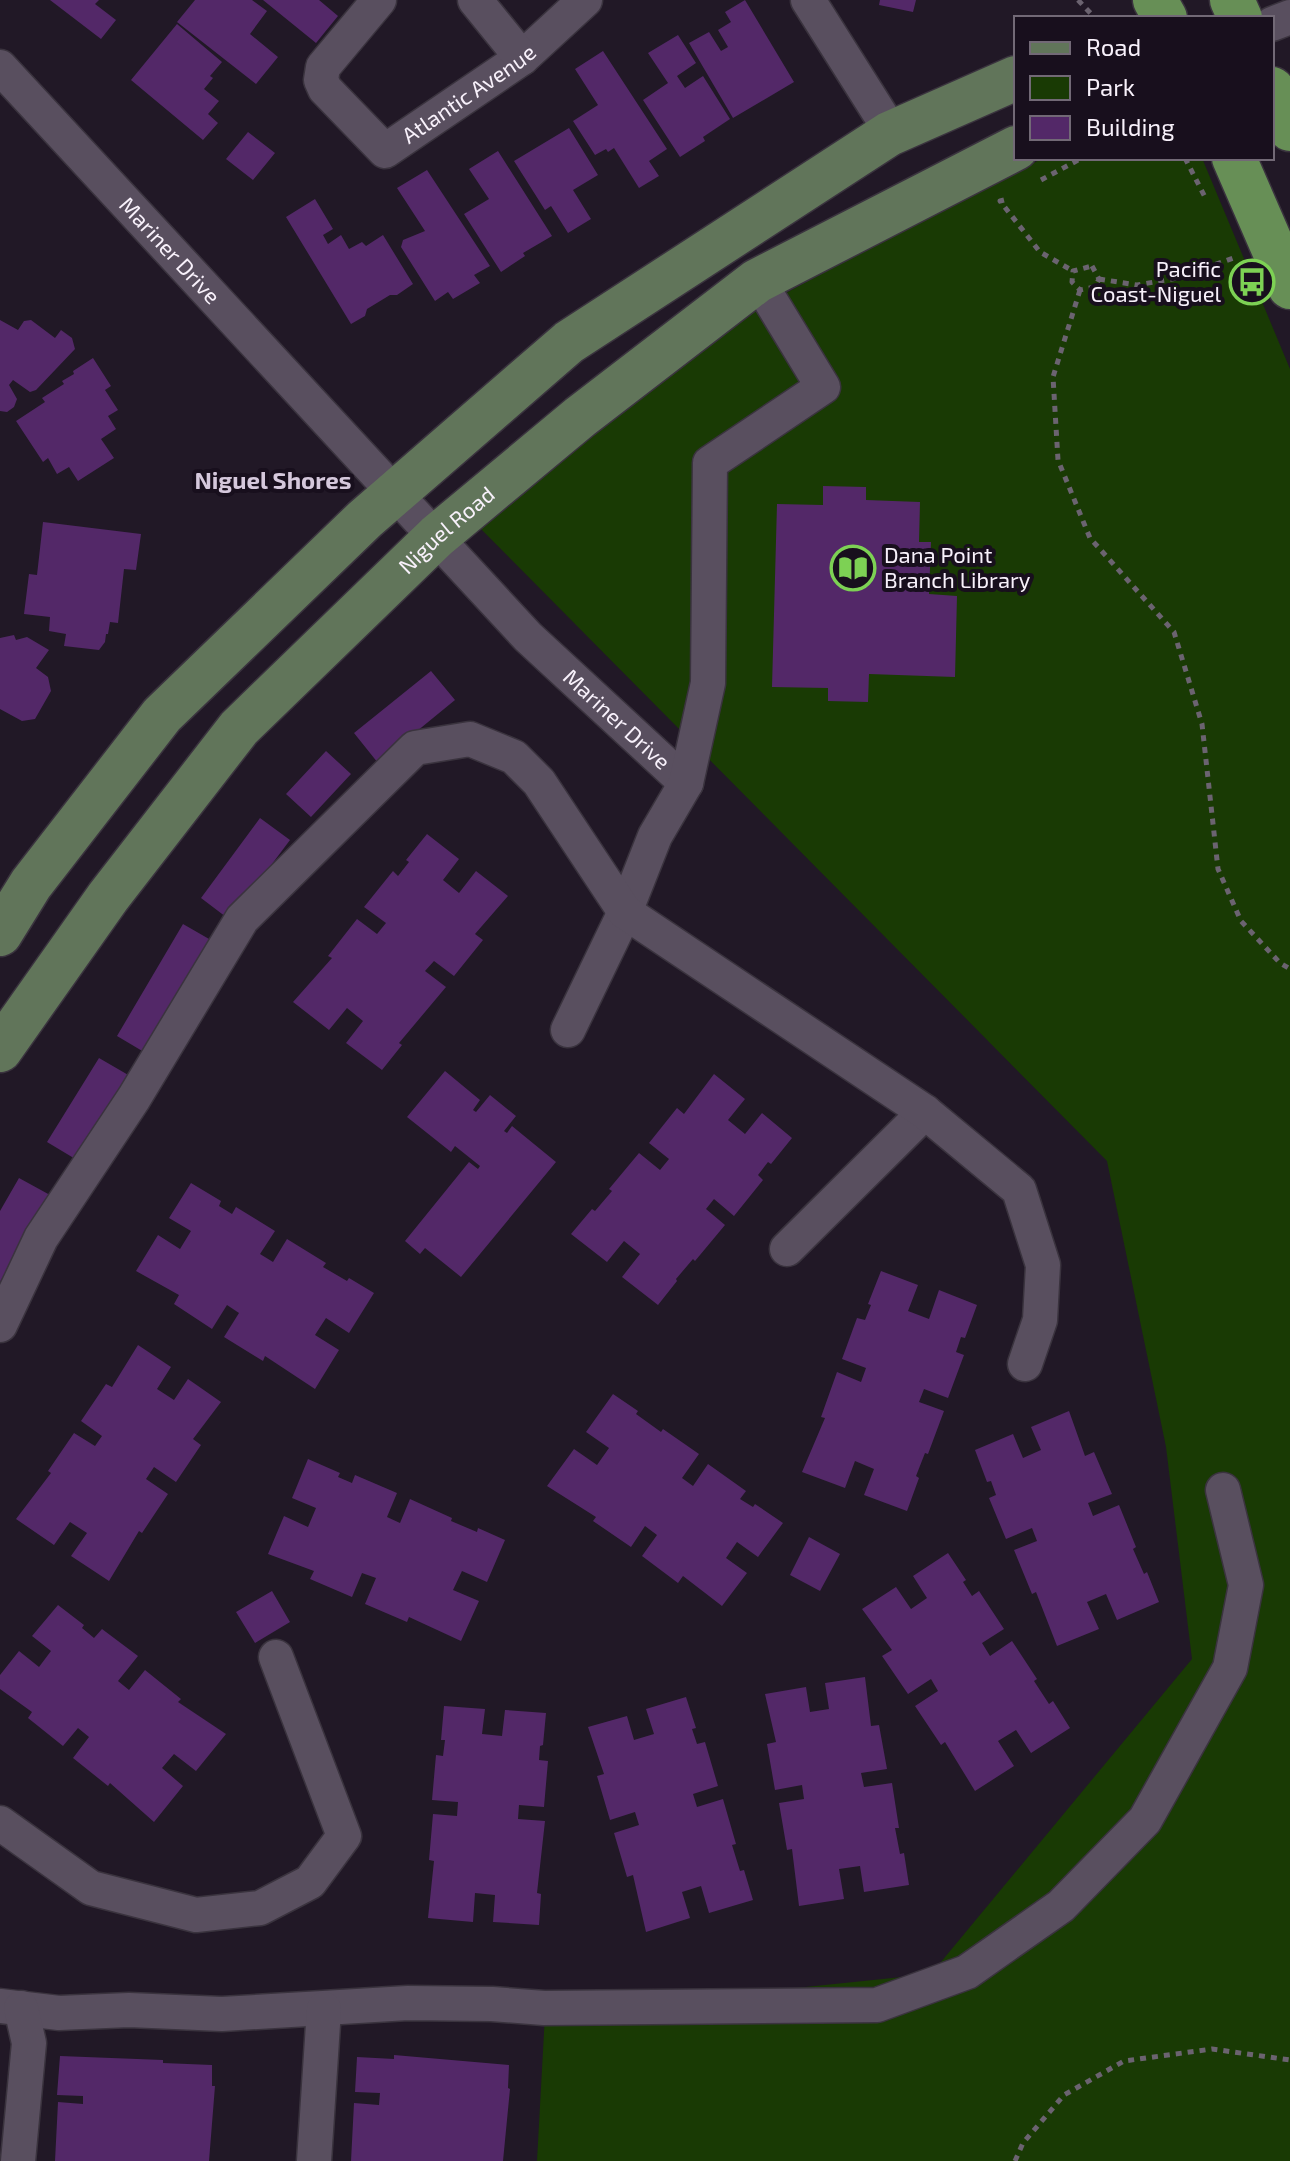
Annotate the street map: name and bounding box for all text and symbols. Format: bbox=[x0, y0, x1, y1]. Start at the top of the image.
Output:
legend bbox=[1014, 16, 1274, 160]
text: Road bbox=[1086, 32, 1141, 61]
street label: Atlantic Avenue bbox=[396, 38, 540, 148]
text: Park bbox=[1086, 72, 1135, 101]
text: Building bbox=[1086, 112, 1175, 141]
street label: Mariner Drive bbox=[115, 191, 226, 308]
place label: Pacific Coast-Niguel bbox=[1090, 255, 1221, 306]
bus stop icon: Pacific Coast-Niguel bbox=[1228, 258, 1276, 306]
district label: Niguel Shores bbox=[194, 465, 352, 494]
street label: Niguel Road bbox=[392, 480, 499, 578]
place label: Dana Point Branch Library bbox=[884, 541, 1031, 592]
library icon: Dana Point Branch Library bbox=[829, 544, 877, 592]
street label: Mariner Drive bbox=[559, 663, 676, 774]

